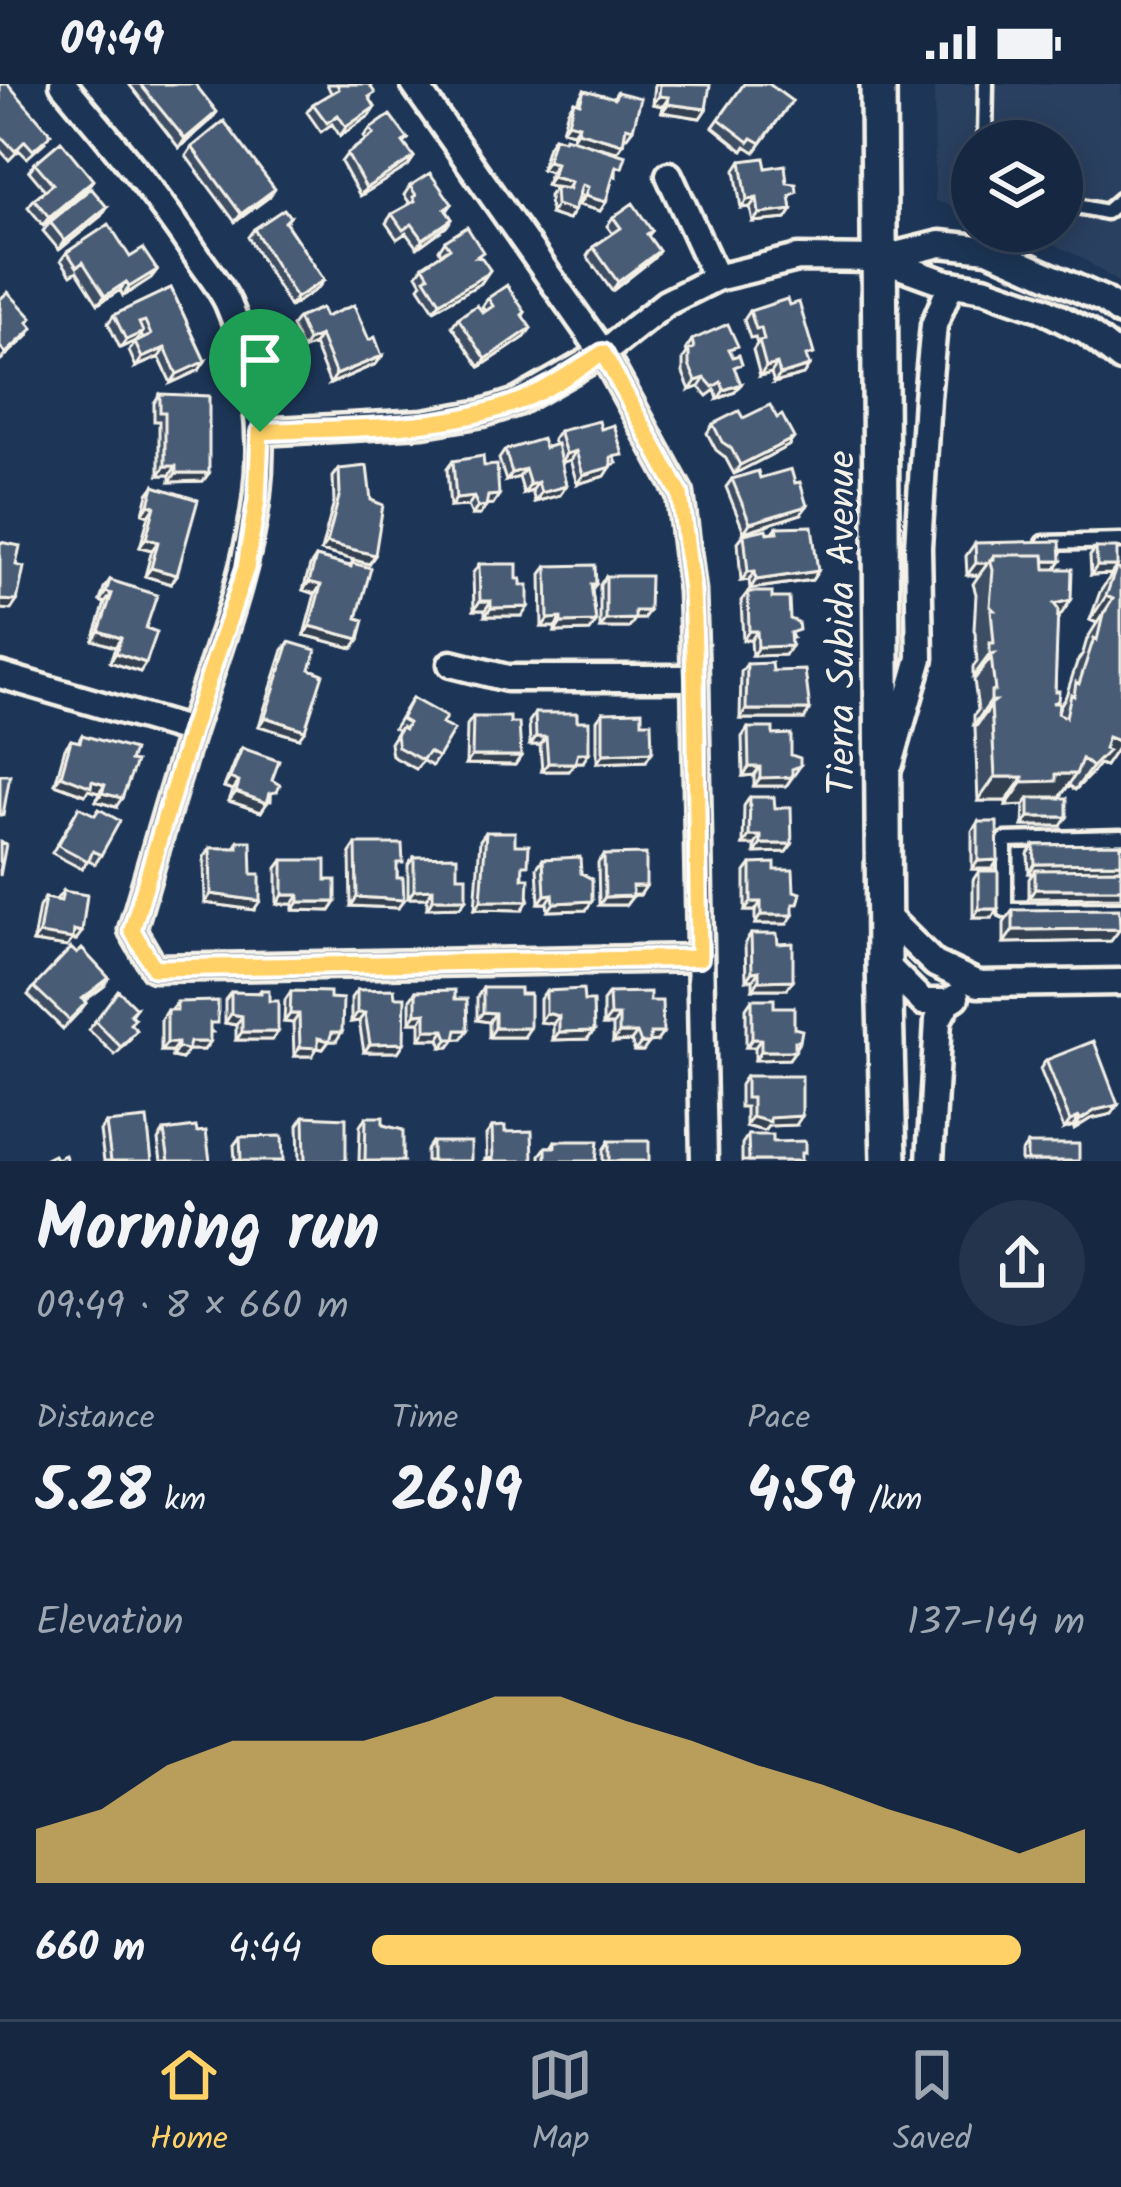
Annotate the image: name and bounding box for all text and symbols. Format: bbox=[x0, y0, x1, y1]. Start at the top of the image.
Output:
text: 09:49 bbox=[60, 6, 164, 78]
map controls bbox=[951, 120, 1083, 252]
button: layers bbox=[951, 120, 1083, 252]
pin bbox=[209, 309, 311, 432]
icon: arrive bbox=[227, 327, 293, 393]
street label: Tierra Subida Avenue bbox=[813, 451, 875, 795]
text: Morning run bbox=[36, 1179, 380, 1284]
button: share bbox=[959, 1200, 1085, 1326]
text: 09:49 · 8 × 660 m bbox=[36, 1277, 349, 1339]
text: Distance bbox=[36, 1393, 155, 1446]
text: Time bbox=[392, 1393, 458, 1446]
text: Pace bbox=[747, 1393, 810, 1446]
text: 5.28 bbox=[36, 1446, 151, 1542]
text: 26:19 bbox=[392, 1446, 522, 1542]
text: 4:59 bbox=[747, 1446, 856, 1542]
text: km bbox=[151, 1475, 206, 1528]
text: /km bbox=[856, 1475, 922, 1528]
text: Elevation bbox=[36, 1593, 184, 1655]
text: 137–144 m bbox=[907, 1593, 1085, 1655]
text: 660 m bbox=[36, 1919, 145, 1981]
text: 4:44 bbox=[228, 1919, 302, 1981]
tab: Home bbox=[150, 2042, 228, 2167]
tab: Map bbox=[527, 2042, 593, 2167]
tab: Saved bbox=[893, 2042, 971, 2167]

